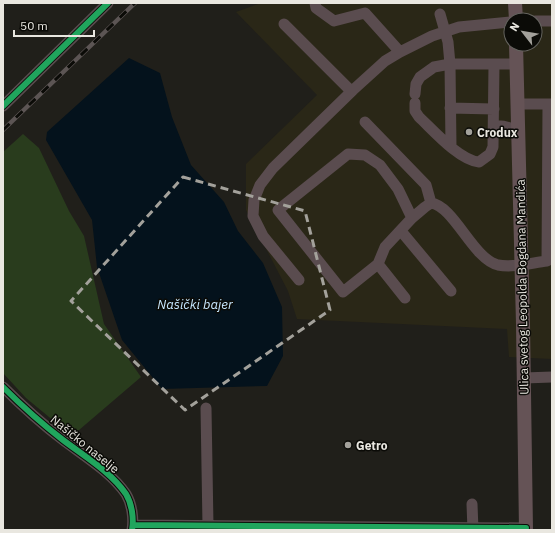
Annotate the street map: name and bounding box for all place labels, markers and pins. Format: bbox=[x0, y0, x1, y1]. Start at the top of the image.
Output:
place label: Crodux bbox=[477, 125, 518, 140]
marker: Crodux bbox=[464, 127, 474, 137]
place label: Getro bbox=[356, 438, 388, 453]
marker: Getro bbox=[343, 440, 353, 450]

